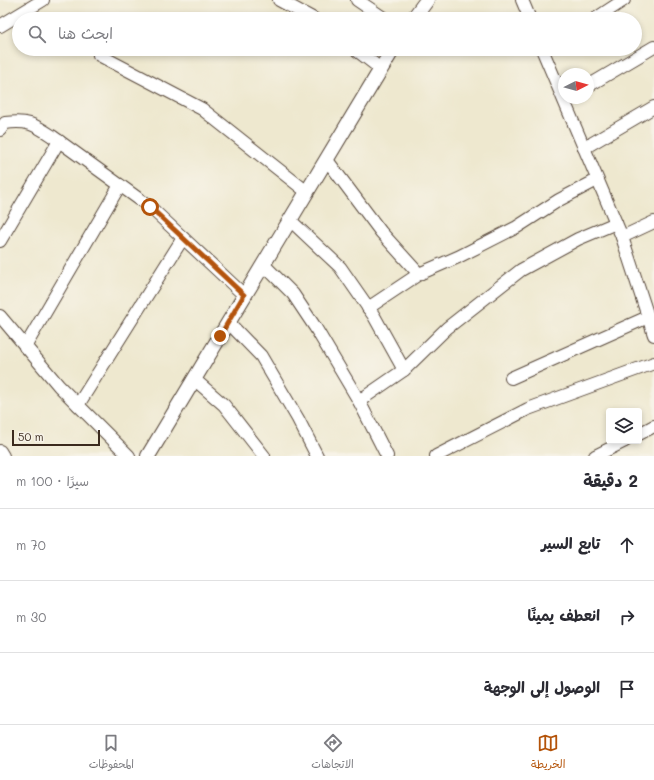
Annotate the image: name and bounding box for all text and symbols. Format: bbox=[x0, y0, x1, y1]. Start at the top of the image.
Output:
search box bbox=[12, 12, 642, 56]
icon: search bbox=[26, 23, 48, 45]
text: ابحث هنا bbox=[58, 23, 113, 43]
north arrow bbox=[558, 68, 594, 104]
route start bbox=[141, 198, 159, 216]
route end bbox=[211, 327, 229, 345]
map controls bbox=[606, 408, 642, 444]
button: layers bbox=[606, 408, 642, 444]
scale bar bbox=[12, 428, 100, 447]
text: 50 m bbox=[18, 429, 44, 444]
text: 2 دقيقة bbox=[583, 469, 638, 491]
text: سيرًا · 100 m bbox=[16, 472, 89, 489]
text: تابع السير bbox=[541, 533, 600, 553]
icon: ahead bbox=[616, 534, 638, 556]
text: 70 m bbox=[16, 536, 46, 553]
text: انعطف يمينًا bbox=[528, 605, 600, 625]
icon: right bbox=[616, 606, 638, 628]
text: 30 m bbox=[16, 608, 46, 625]
text: الوصول إلى الوجهة bbox=[484, 677, 600, 697]
icon: arrive bbox=[616, 678, 638, 700]
tab: المحفوظات bbox=[89, 732, 134, 774]
tab: الاتجاهات bbox=[311, 732, 354, 774]
tab: الخريطة bbox=[531, 732, 565, 774]

